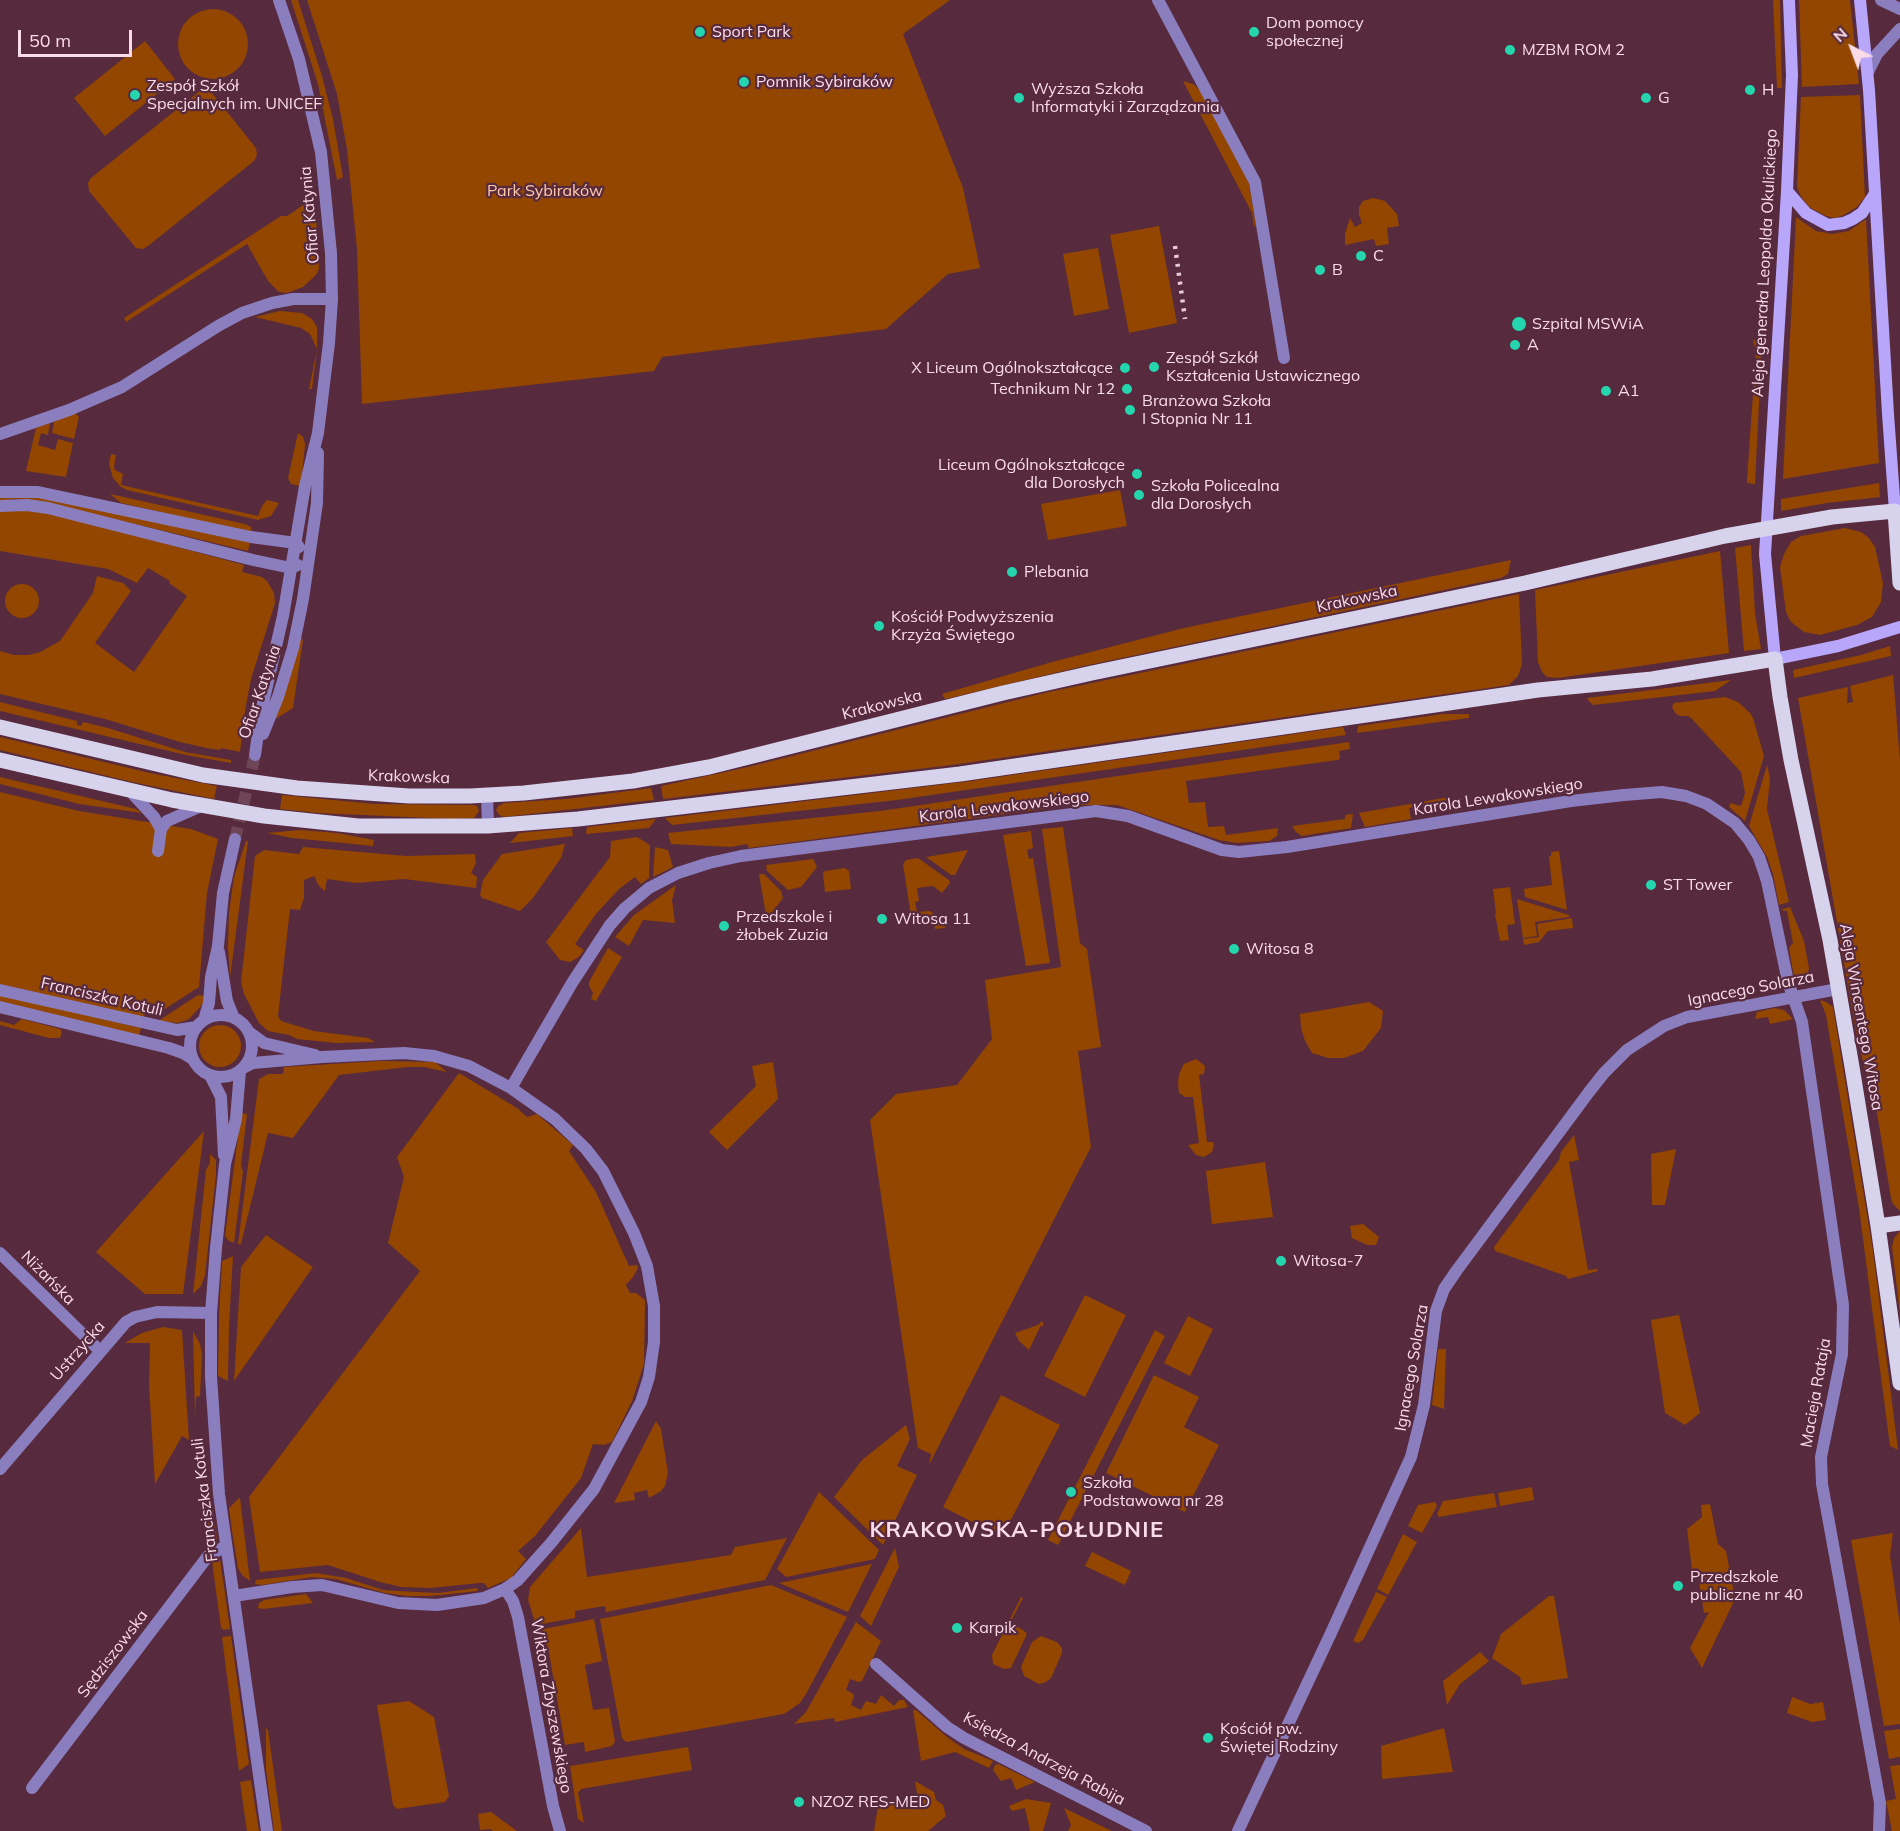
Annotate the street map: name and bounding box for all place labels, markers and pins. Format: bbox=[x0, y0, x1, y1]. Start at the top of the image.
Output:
place label: Dom pomocy społecznej bbox=[1266, 13, 1364, 51]
place label: Sport Park bbox=[712, 22, 790, 42]
marker: Sport Park bbox=[693, 25, 707, 39]
marker: Dom pomocy społecznej bbox=[1247, 25, 1261, 39]
place label: MZBM ROM 2 bbox=[1522, 40, 1625, 60]
marker: MZBM ROM 2 bbox=[1503, 43, 1517, 57]
place label: Pomnik Sybiraków bbox=[756, 72, 893, 92]
marker: Pomnik Sybiraków bbox=[737, 75, 751, 89]
place label: Zespół Szkół Specjalnych im. UNICEF bbox=[147, 76, 322, 114]
place label: Wyższa Szkoła Informatyki i Zarządzania bbox=[1031, 79, 1220, 117]
place label: H bbox=[1762, 80, 1774, 100]
marker: H bbox=[1743, 83, 1757, 97]
marker: Zespół Szkół Specjalnych im. UNICEF bbox=[128, 88, 142, 102]
place label: G bbox=[1658, 88, 1670, 108]
marker: Wyższa Szkoła Informatyki i Zarządzania bbox=[1012, 91, 1026, 105]
marker: G bbox=[1639, 91, 1653, 105]
place label: C bbox=[1373, 246, 1384, 266]
marker: C bbox=[1354, 249, 1368, 263]
place label: B bbox=[1332, 260, 1343, 280]
marker: B bbox=[1313, 263, 1327, 277]
place label: Szpital MSWiA bbox=[1532, 314, 1644, 334]
marker: Szpital MSWiA bbox=[1510, 315, 1528, 333]
place label: A bbox=[1527, 335, 1539, 355]
marker: A bbox=[1508, 338, 1522, 352]
place label: Zespół Szkół Kształcenia Ustawicznego bbox=[1166, 348, 1360, 386]
place label: X Liceum Ogólnokształcące bbox=[911, 358, 1113, 378]
marker: Zespół Szkół Kształcenia Ustawicznego bbox=[1147, 360, 1161, 374]
marker: X Liceum Ogólnokształcące bbox=[1118, 361, 1132, 375]
place label: Technikum Nr 12 bbox=[991, 379, 1115, 399]
place label: A1 bbox=[1618, 381, 1639, 401]
marker: Technikum Nr 12 bbox=[1120, 382, 1134, 396]
marker: A1 bbox=[1599, 384, 1613, 398]
place label: Branżowa Szkoła I Stopnia Nr 11 bbox=[1142, 391, 1271, 429]
marker: Branżowa Szkoła I Stopnia Nr 11 bbox=[1123, 403, 1137, 417]
place label: Liceum Ogólnokształcące dla Dorosłych bbox=[938, 455, 1125, 493]
marker: Liceum Ogólnokształcące dla Dorosłych bbox=[1130, 467, 1144, 481]
place label: Szkoła Policealna dla Dorosłych bbox=[1151, 476, 1280, 514]
marker: Szkoła Policealna dla Dorosłych bbox=[1132, 488, 1146, 502]
place label: Plebania bbox=[1024, 562, 1089, 582]
marker: Plebania bbox=[1005, 565, 1019, 579]
place label: Kościół Podwyższenia Krzyża Świętego bbox=[891, 607, 1054, 645]
marker: Kościół Podwyższenia Krzyża Świętego bbox=[872, 619, 886, 633]
place label: ST Tower bbox=[1663, 875, 1732, 895]
marker: ST Tower bbox=[1644, 878, 1658, 892]
place label: Przedszkole i żłobek Zuzia bbox=[736, 907, 832, 945]
place label: Witosa 11 bbox=[894, 909, 971, 929]
marker: Witosa 11 bbox=[875, 912, 889, 926]
marker: Przedszkole i żłobek Zuzia bbox=[717, 919, 731, 933]
place label: Witosa 8 bbox=[1246, 939, 1314, 959]
marker: Witosa 8 bbox=[1227, 942, 1241, 956]
place label: Witosa-7 bbox=[1293, 1251, 1363, 1271]
marker: Witosa-7 bbox=[1274, 1254, 1288, 1268]
place label: Szkoła Podstawowa nr 28 bbox=[1083, 1473, 1224, 1511]
marker: Szkoła Podstawowa nr 28 bbox=[1064, 1485, 1078, 1499]
place label: Przedszkole publiczne nr 40 bbox=[1690, 1567, 1803, 1605]
marker: Przedszkole publiczne nr 40 bbox=[1671, 1579, 1685, 1593]
place label: Karpik bbox=[969, 1618, 1016, 1638]
marker: Karpik bbox=[950, 1621, 964, 1635]
place label: Kościół pw. Świętej Rodziny bbox=[1220, 1719, 1338, 1757]
marker: Kościół pw. Świętej Rodziny bbox=[1201, 1731, 1215, 1745]
place label: NZOZ RES-MED bbox=[811, 1792, 930, 1812]
marker: NZOZ RES-MED bbox=[792, 1795, 806, 1809]

